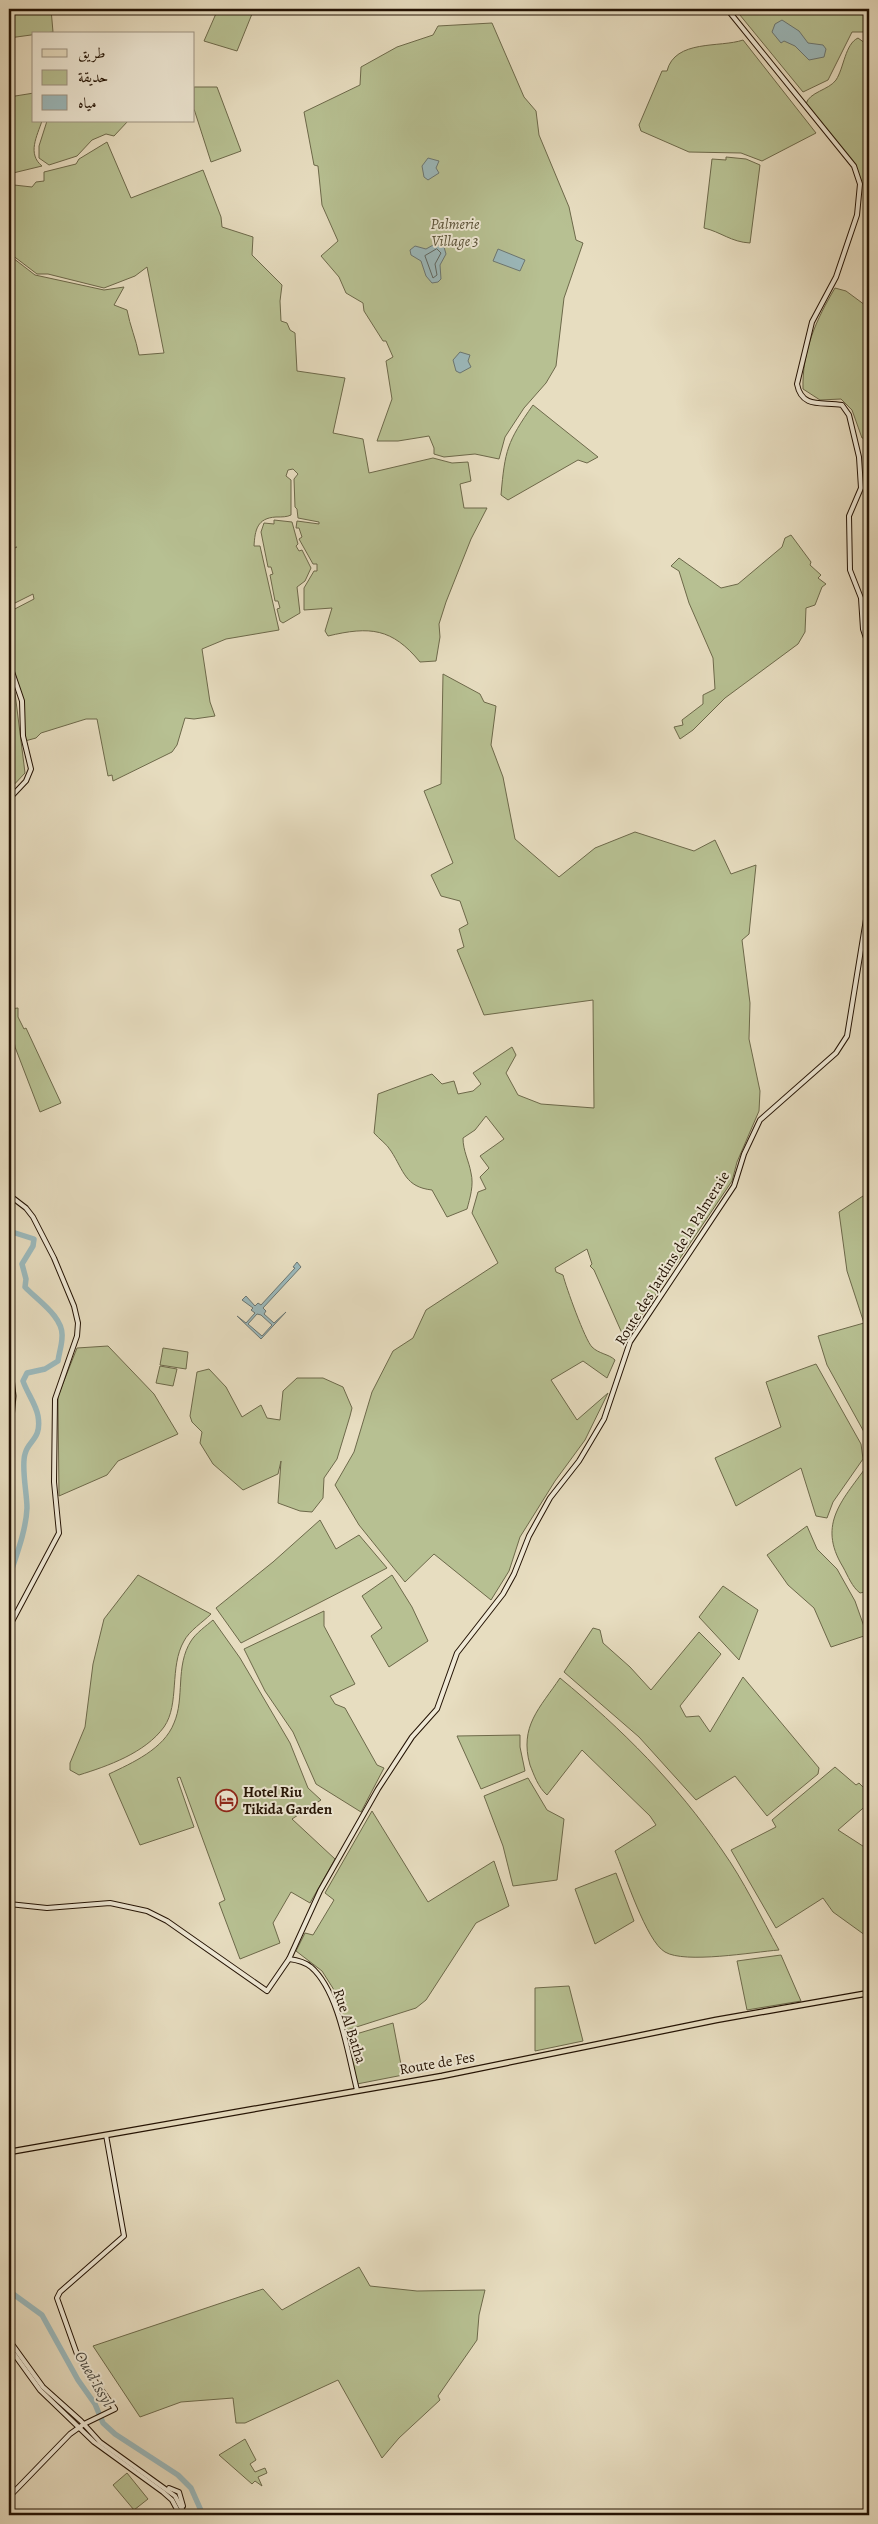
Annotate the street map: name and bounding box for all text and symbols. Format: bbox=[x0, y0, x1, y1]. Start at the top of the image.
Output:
legend bbox=[32, 32, 195, 122]
text: طريق bbox=[78, 43, 105, 63]
text: حديقة bbox=[78, 67, 108, 87]
text: مياه bbox=[78, 93, 96, 113]
park label: Palmerie Village 3 bbox=[431, 214, 480, 251]
street label: Route des Jardins de la Palmeraie bbox=[610, 1167, 734, 1349]
place label: Hotel Riu Tikida Garden bbox=[243, 1782, 333, 1819]
hotel icon: Hotel Riu Tikida Garden bbox=[215, 1789, 239, 1813]
street label: Rue Al Batha bbox=[329, 1986, 371, 2066]
street label: Route de Fes bbox=[398, 2047, 476, 2079]
water label: Oued Issyl bbox=[69, 2347, 119, 2411]

